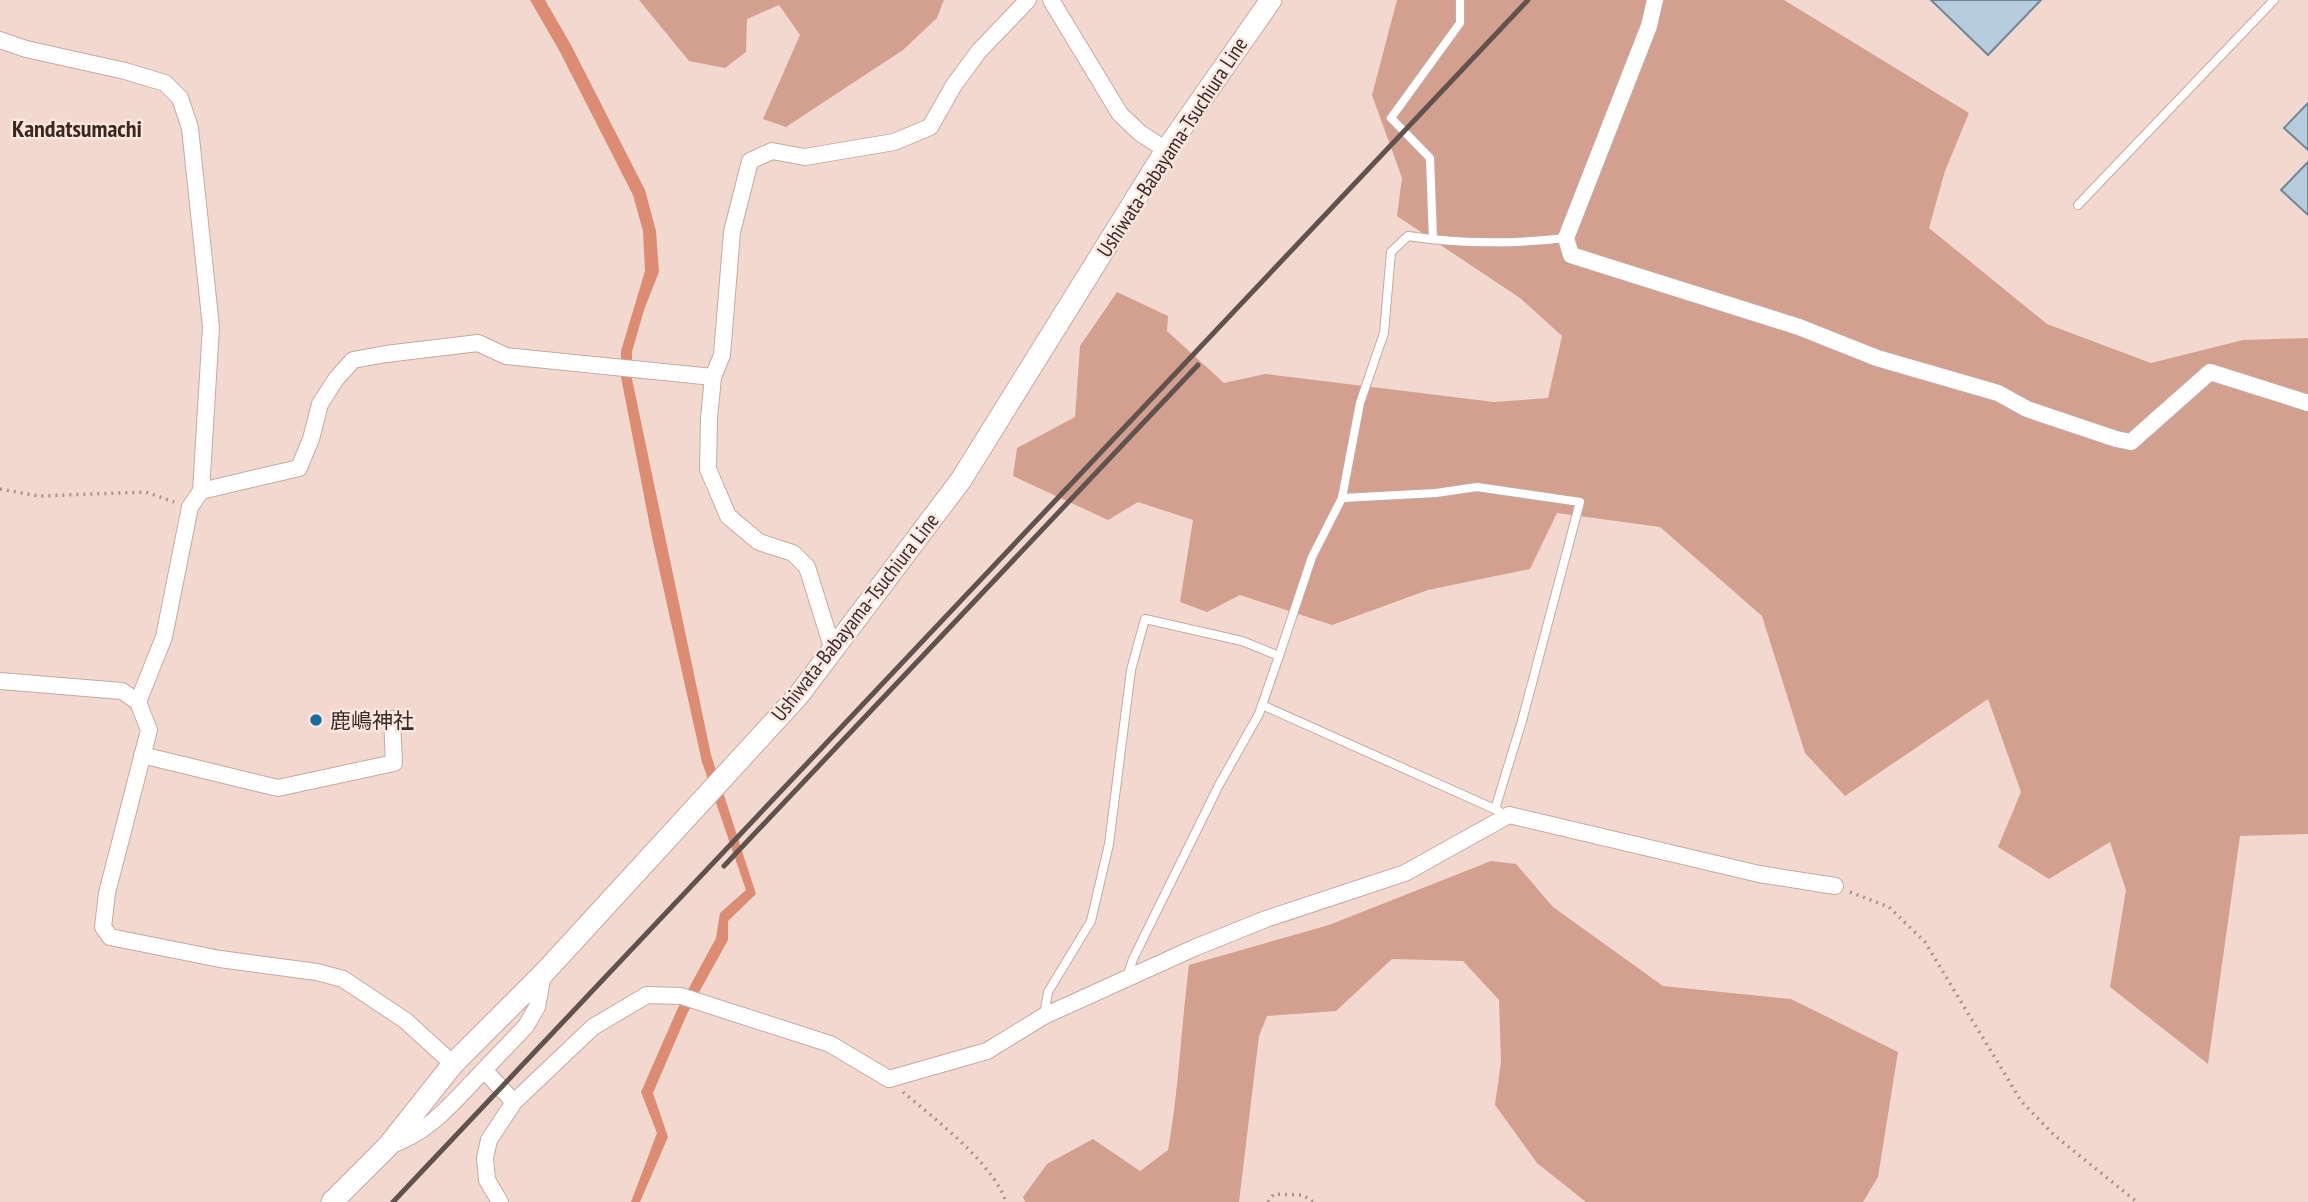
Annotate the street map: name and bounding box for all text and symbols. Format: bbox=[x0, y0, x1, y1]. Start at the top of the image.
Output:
street label: Ushiwata-Babayama-Tsuchiura Line bbox=[1091, 32, 1253, 262]
district label: Kandatsumachi bbox=[12, 113, 142, 144]
street label: Ushiwata-Babayama-Tsuchiura Line bbox=[765, 508, 945, 726]
place label: 鹿嶋神社 bbox=[330, 707, 414, 734]
marker: 鹿嶋神社 bbox=[308, 712, 324, 728]

